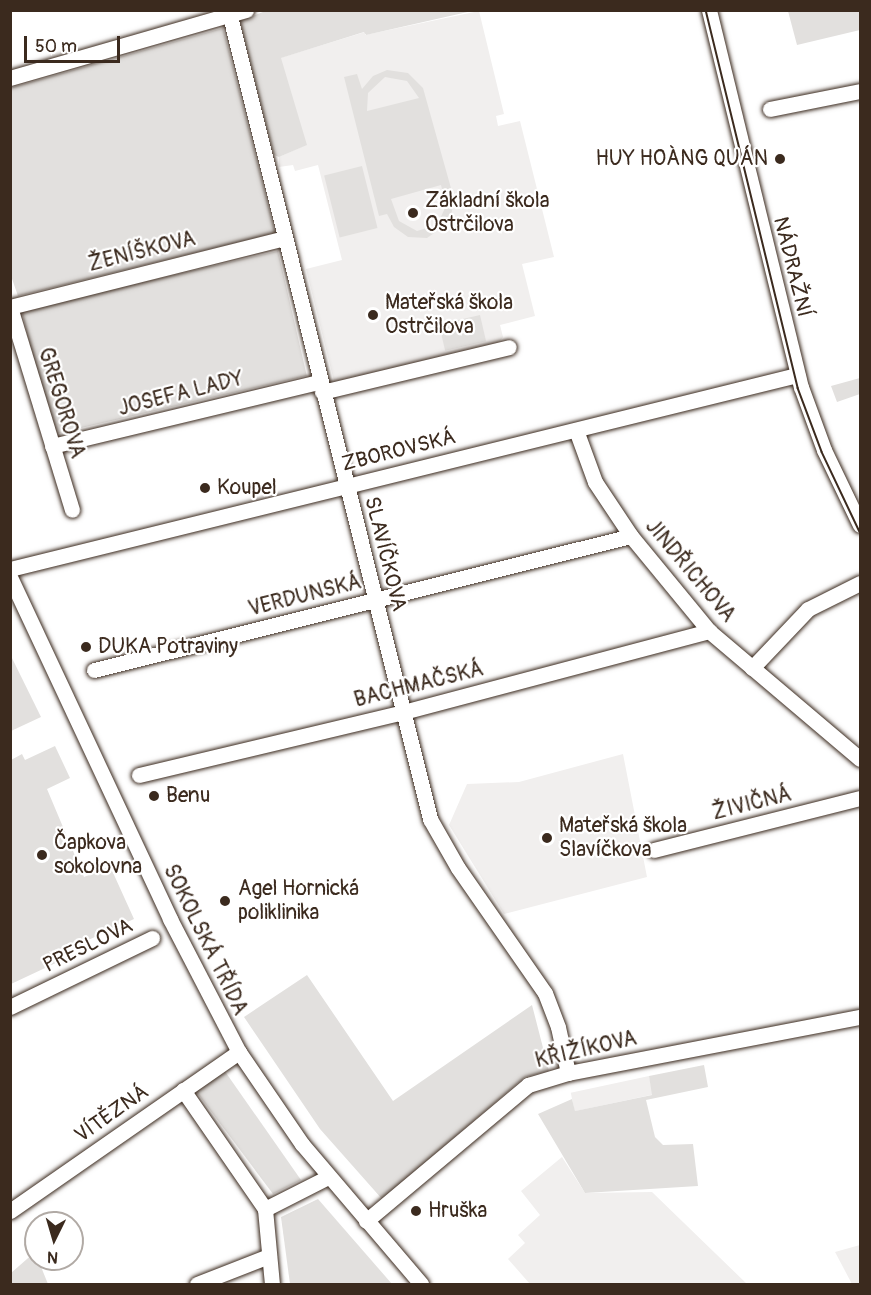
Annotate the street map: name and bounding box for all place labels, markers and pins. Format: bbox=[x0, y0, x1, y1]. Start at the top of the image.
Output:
place label: HUY HOÀNG QUÁN bbox=[596, 146, 768, 172]
marker: HUY HOÀNG QUÁN bbox=[773, 152, 787, 166]
place label: Základní škola Ostrčilova bbox=[425, 188, 549, 238]
marker: Základní škola Ostrčilova bbox=[406, 206, 420, 220]
place label: Mateřská škola Ostrčilova bbox=[385, 290, 513, 340]
marker: Mateřská škola Ostrčilova bbox=[366, 308, 380, 322]
place label: Koupel bbox=[217, 475, 277, 501]
marker: Koupel bbox=[198, 481, 212, 495]
place label: DUKA Potraviny bbox=[98, 634, 238, 660]
marker: DUKA Potraviny bbox=[79, 640, 93, 654]
place label: Benu bbox=[166, 783, 210, 809]
marker: Benu bbox=[147, 789, 161, 803]
place label: Mateřská škola Slavíčkova bbox=[559, 813, 687, 863]
place label: Čapkova sokolovna bbox=[54, 830, 142, 880]
marker: Mateřská škola Slavíčkova bbox=[540, 831, 554, 845]
marker: Čapkova sokolovna bbox=[35, 848, 49, 862]
place label: Agel Hornická poliklinika bbox=[238, 876, 359, 926]
marker: Agel Hornická poliklinika bbox=[216, 892, 234, 910]
place label: Hruška bbox=[428, 1198, 487, 1224]
marker: Hruška bbox=[409, 1204, 423, 1218]

